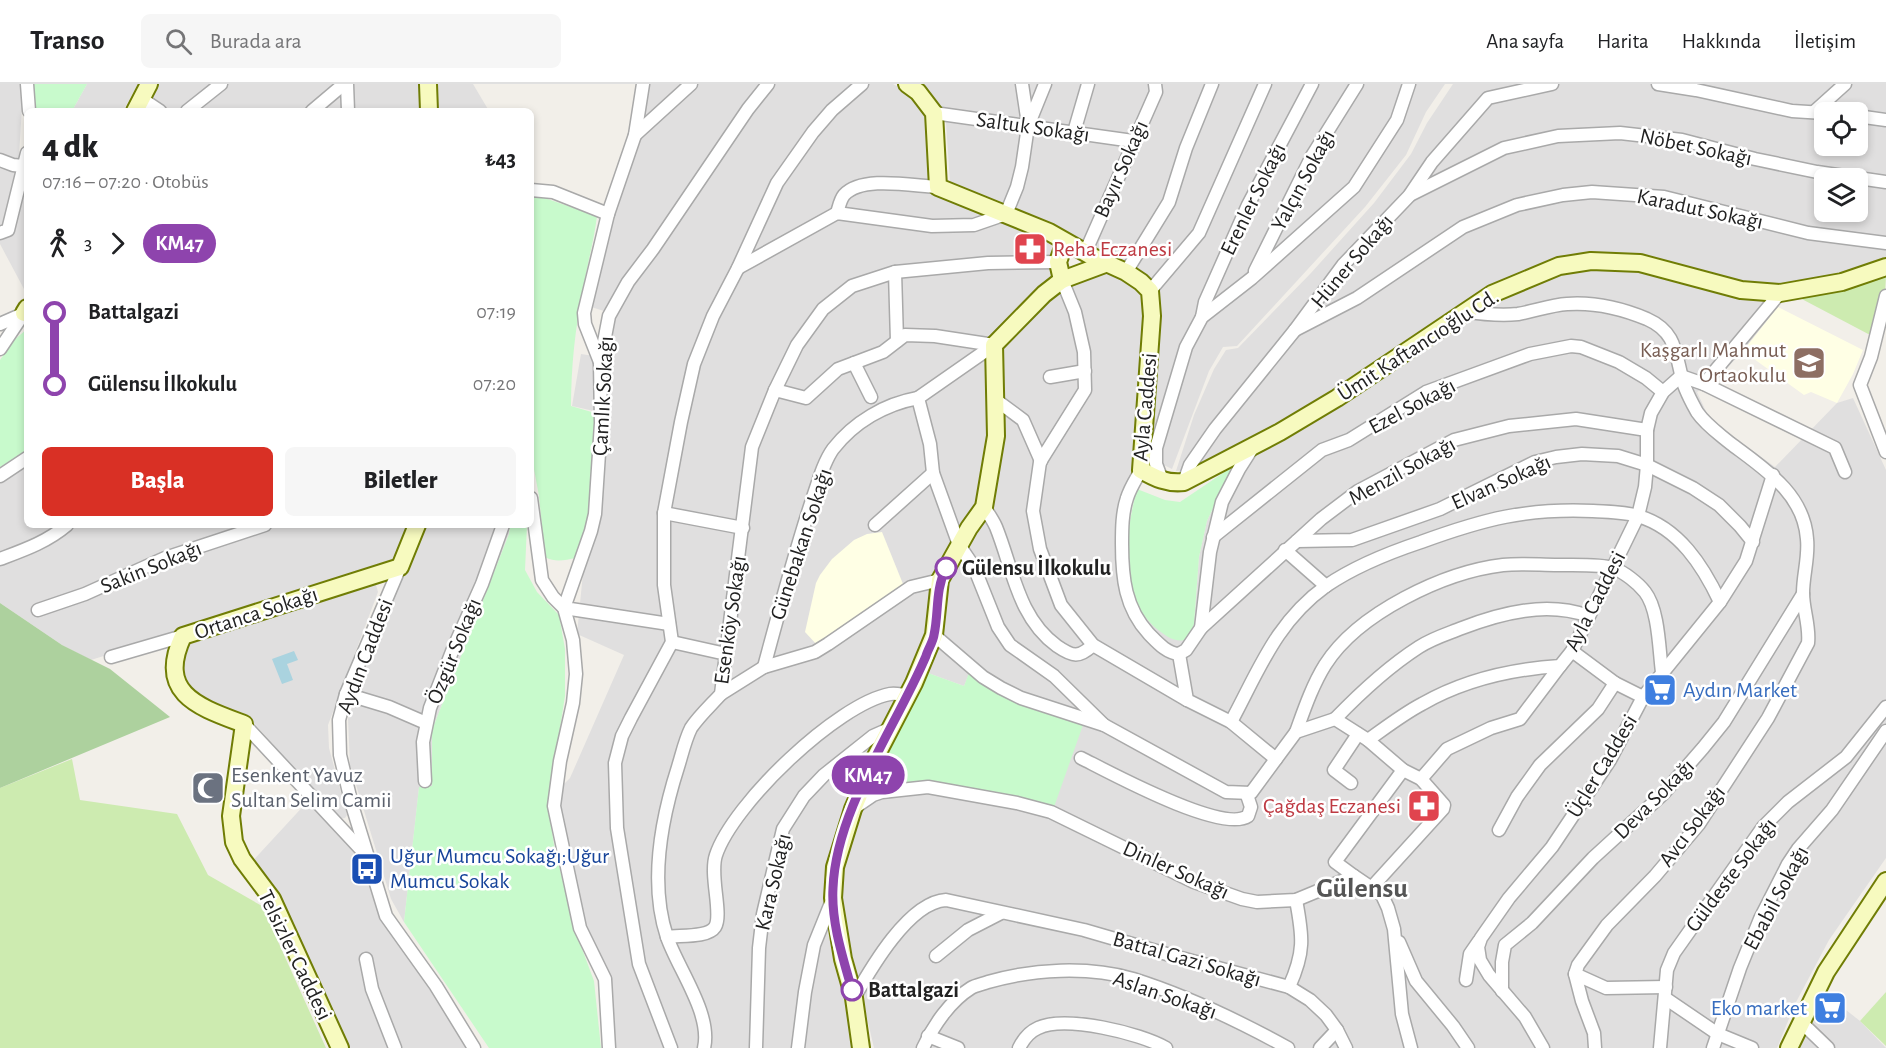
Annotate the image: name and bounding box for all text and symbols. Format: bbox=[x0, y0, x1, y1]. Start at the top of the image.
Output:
search box bbox=[141, 14, 561, 68]
icon: search bbox=[162, 25, 195, 58]
text: Transo bbox=[30, 27, 105, 55]
text: Burada ara bbox=[210, 30, 302, 52]
text: Ana sayfa bbox=[1486, 31, 1564, 52]
text: Harita bbox=[1597, 31, 1649, 52]
text: Hakkında bbox=[1682, 31, 1761, 52]
text: İletişim bbox=[1794, 31, 1856, 52]
map controls bbox=[1814, 102, 1868, 222]
button: locate bbox=[1814, 102, 1868, 156]
street label: Saltuk Sokağı bbox=[975, 108, 1091, 146]
street label: Bayır Sokağı bbox=[1090, 117, 1152, 221]
street label: Nöbet Sokağı bbox=[1638, 124, 1754, 170]
street label: Yalçın Sokağı bbox=[1267, 126, 1339, 234]
text: 4 dk bbox=[42, 131, 98, 164]
street label: Erenler Sokağı bbox=[1216, 139, 1290, 259]
text: ₺43 bbox=[485, 148, 516, 170]
button: layers bbox=[1814, 168, 1868, 222]
text: 07:16 – 07:20 · Otobüs bbox=[42, 172, 209, 192]
street label: Karadut Sokağı bbox=[1635, 185, 1765, 233]
street label: Hüner Sokağı bbox=[1307, 210, 1397, 312]
icon: walk bbox=[42, 227, 75, 260]
icon: forward bbox=[101, 227, 134, 260]
pharmacy icon: Reha Eczanesi bbox=[1012, 231, 1048, 267]
text: 3 bbox=[84, 233, 92, 253]
text: KM47 bbox=[155, 233, 204, 254]
place label: Reha Eczanesi bbox=[1053, 238, 1172, 260]
street label: Ümit Kaftancıoğlu Cd. bbox=[1334, 285, 1502, 405]
text: Battalgazi bbox=[88, 301, 179, 323]
text: 07:19 bbox=[476, 302, 516, 322]
street label: Çamlık Sokağı bbox=[589, 336, 617, 456]
place label: Kaşgarlı Mahmut Ortaokulu bbox=[1640, 339, 1786, 386]
school or university icon: Kaşgarlı Mahmut Ortaokulu bbox=[1791, 345, 1827, 381]
street label: Ayla Caddesi bbox=[1129, 352, 1161, 462]
text: Gülensu İlkokulu bbox=[88, 373, 237, 395]
text: 07:20 bbox=[473, 374, 516, 394]
street label: Ezel Sokağı bbox=[1365, 374, 1459, 438]
street label: Menzil Sokağı bbox=[1345, 433, 1459, 509]
button: Başla bbox=[42, 447, 273, 516]
button: Biletler bbox=[285, 447, 516, 516]
street label: Elvan Sokağı bbox=[1448, 450, 1554, 514]
street label: Günebakan Sokağı bbox=[766, 466, 836, 622]
street label: Sakin Sokağı bbox=[97, 537, 205, 597]
street label: Ayla Caddesi bbox=[1560, 547, 1630, 655]
street label: Esenköy Sokağı bbox=[710, 554, 750, 686]
place label: Gülensu İlkokulu bbox=[962, 554, 1112, 579]
marker: Gülensu İlkokulu bbox=[935, 557, 957, 579]
street label: Ortanca Sokağı bbox=[192, 583, 320, 643]
street label: Özgür Sokağı bbox=[423, 595, 485, 707]
street label: Aydın Caddesi bbox=[333, 596, 397, 716]
supermarket icon: Aydın Market bbox=[1642, 672, 1678, 708]
place label: Aydın Market bbox=[1683, 679, 1797, 701]
street label: Üçler Caddesi bbox=[1563, 711, 1641, 821]
street label: Deva Sokağı bbox=[1610, 755, 1698, 843]
line badge: KM47 bbox=[826, 756, 910, 794]
place label: Esenkent Yavuz Sultan Selim Camii bbox=[231, 764, 392, 811]
text: KM47 bbox=[844, 765, 892, 786]
mosque icon: Esenkent Yavuz Sultan Selim Camii bbox=[190, 770, 226, 806]
street label: Avcı Sokağı bbox=[1655, 781, 1729, 871]
pharmacy icon: Çağdaş Eczanesi bbox=[1406, 788, 1442, 824]
place label: Çağdaş Eczanesi bbox=[1263, 795, 1401, 817]
street label: Güldeste Sokağı bbox=[1681, 814, 1781, 936]
street label: Kara Sokağı bbox=[751, 831, 795, 933]
street label: Dinler Sokağı bbox=[1120, 837, 1232, 903]
street label: Ebabil Sokağı bbox=[1739, 842, 1813, 954]
place label: Uğur Mumcu Sokağı;Uğur Mumcu Sokak bbox=[390, 845, 609, 892]
bus stop icon: Uğur Mumcu Sokağı;Uğur Mumcu Sokak bbox=[349, 851, 385, 887]
district label: Gülensu bbox=[1316, 875, 1408, 903]
street label: Telsizler Caddesi bbox=[254, 886, 336, 1024]
street label: Battal Gazi Sokağı bbox=[1110, 927, 1264, 991]
street label: Aslan Sokağı bbox=[1110, 967, 1220, 1023]
marker: Battalgazi bbox=[841, 979, 863, 1001]
place label: Battalgazi bbox=[868, 979, 959, 1001]
supermarket icon: Eko market bbox=[1812, 990, 1848, 1026]
place label: Eko market bbox=[1711, 997, 1807, 1019]

